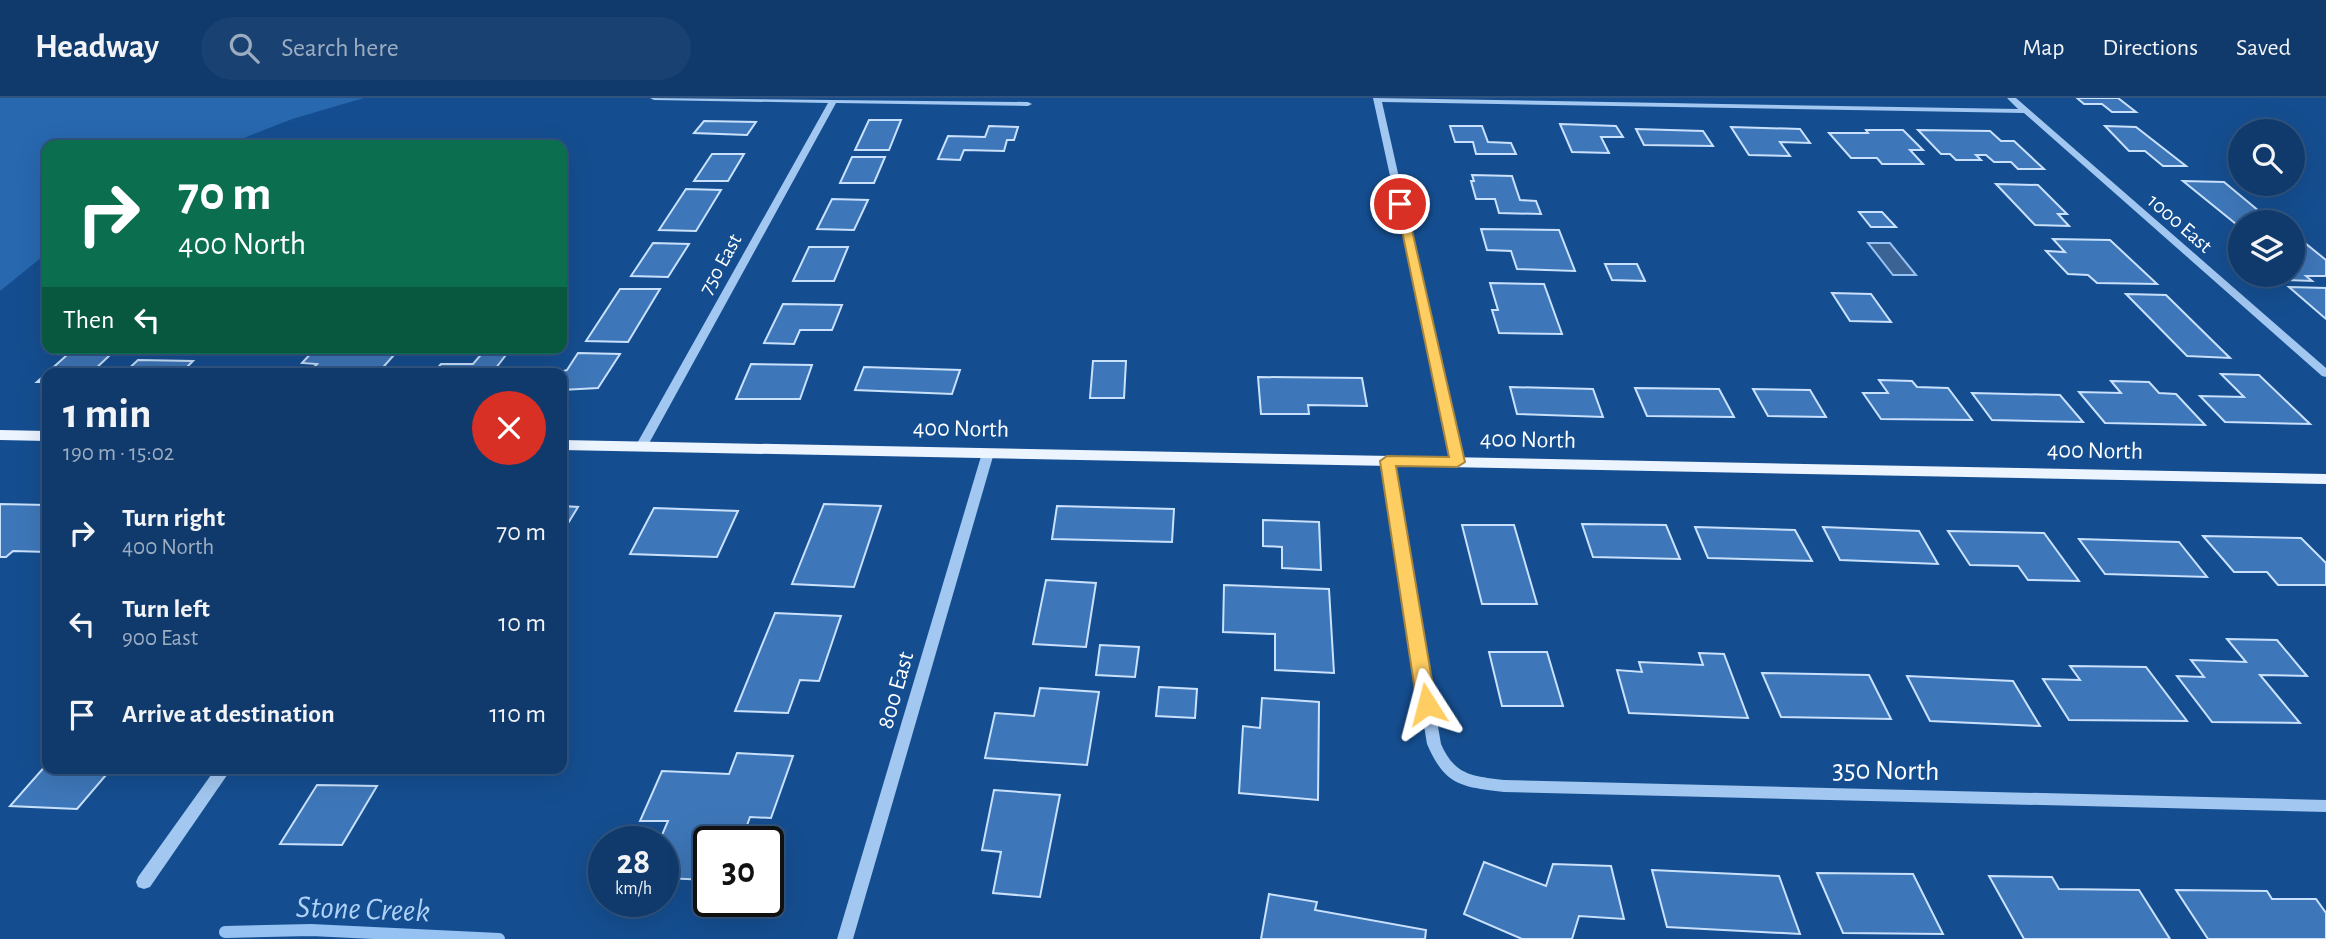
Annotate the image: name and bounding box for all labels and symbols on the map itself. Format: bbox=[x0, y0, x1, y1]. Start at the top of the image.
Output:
pin bbox=[1370, 174, 1430, 234]
street label: 1000 East bbox=[2143, 190, 2216, 257]
street label: 750 East bbox=[695, 230, 746, 298]
street label: 400 North bbox=[913, 416, 1009, 442]
street label: 400 North bbox=[1480, 427, 1576, 453]
street label: 400 North bbox=[2047, 438, 2143, 464]
street label: 800 East bbox=[873, 648, 919, 732]
position arrow bbox=[1390, 667, 1464, 741]
street label: 350 North bbox=[1832, 756, 1940, 786]
speed limit sign: 30 bbox=[693, 826, 784, 917]
water label: Stone Creek bbox=[295, 891, 431, 927]

